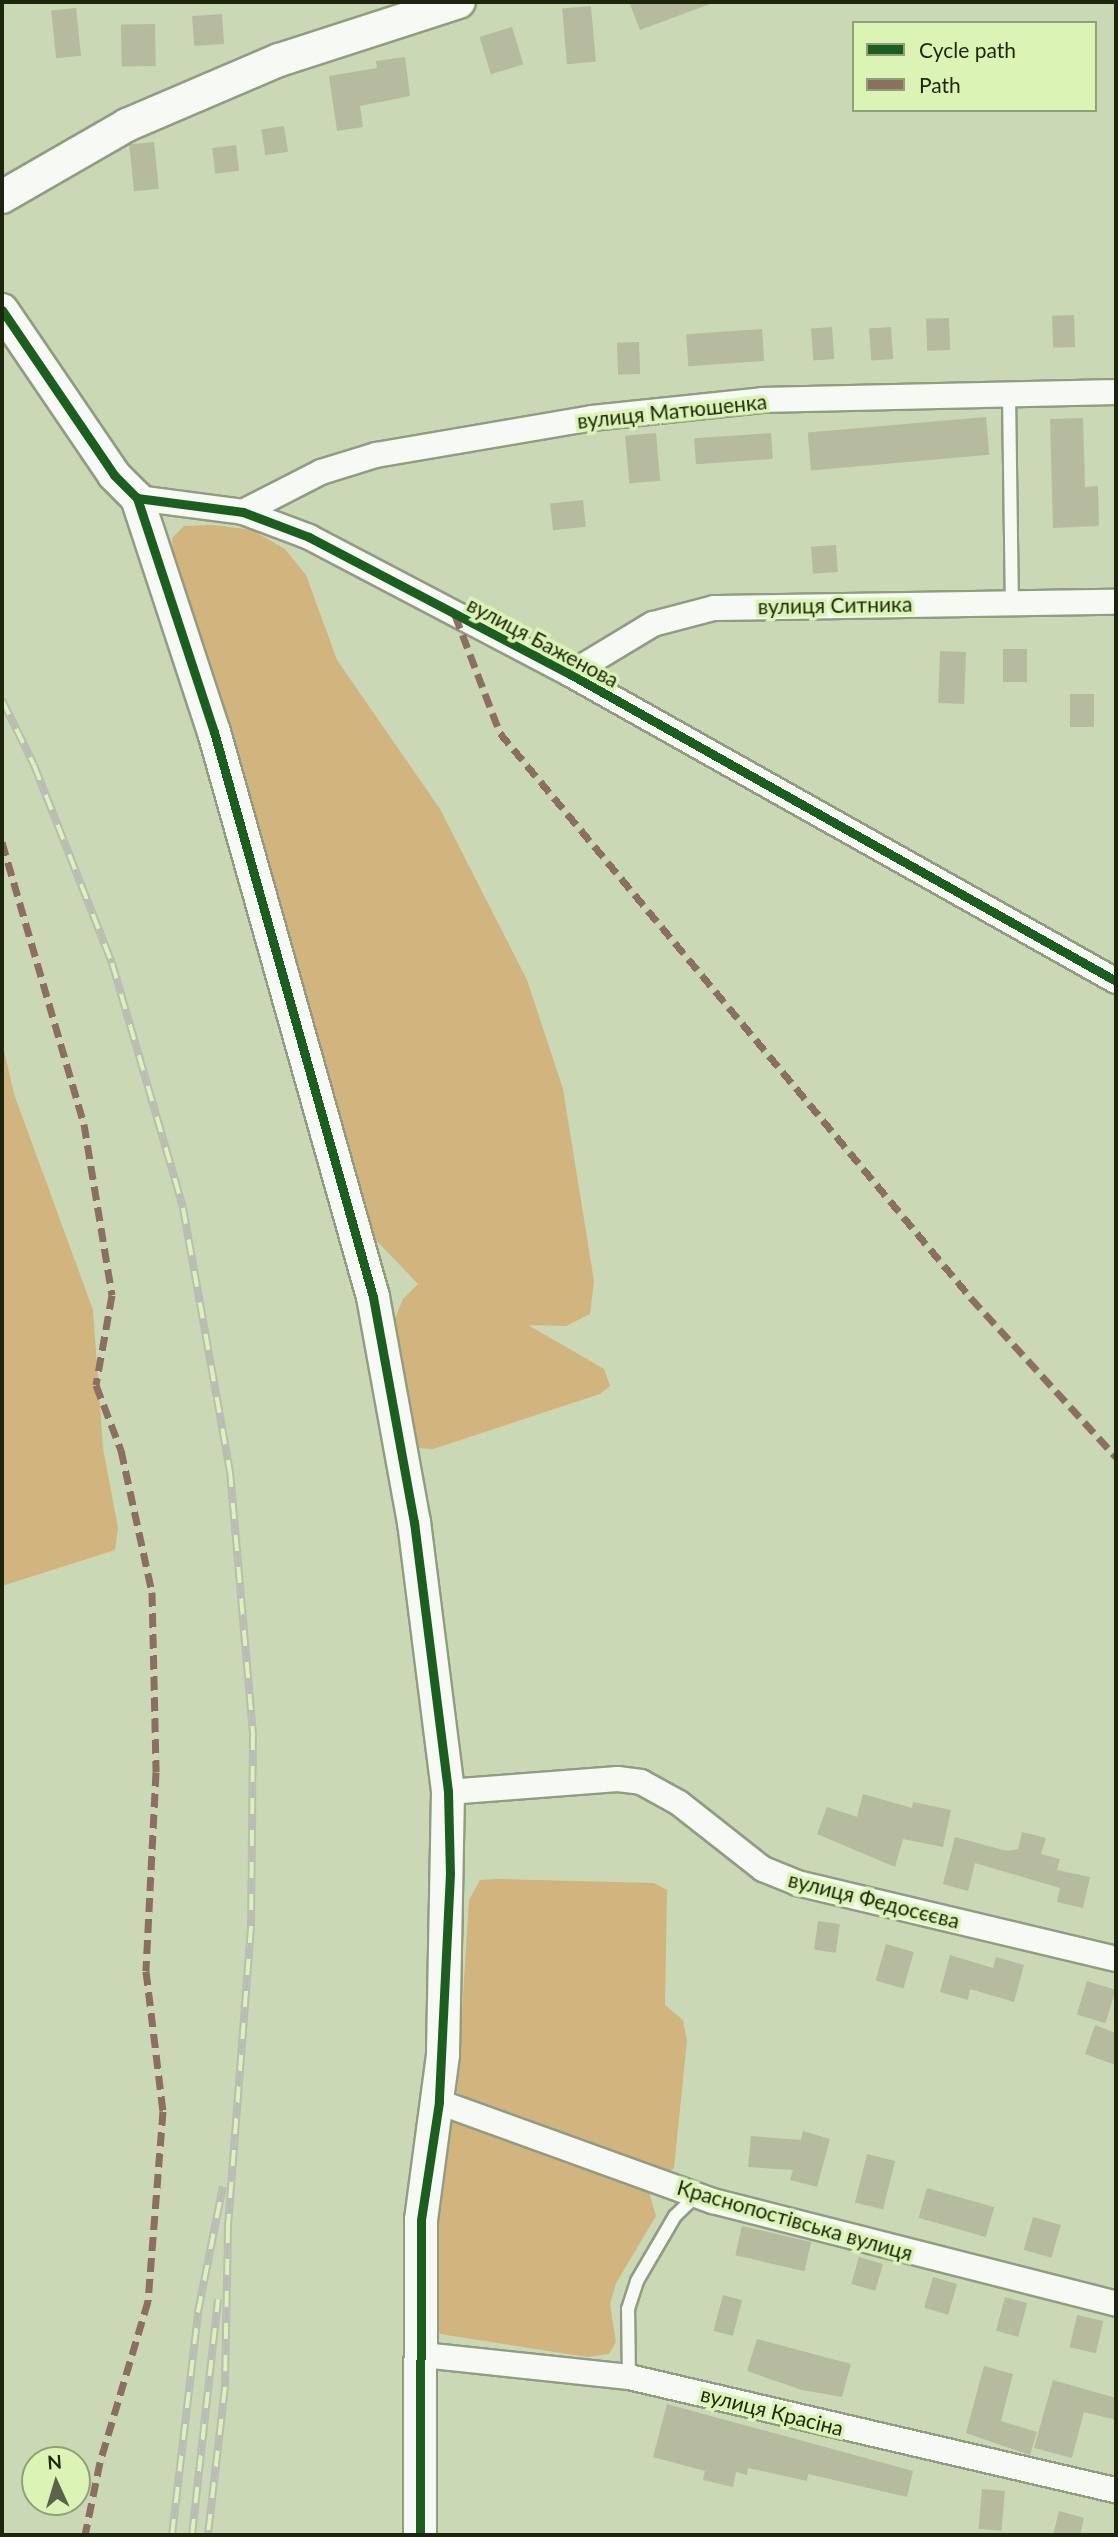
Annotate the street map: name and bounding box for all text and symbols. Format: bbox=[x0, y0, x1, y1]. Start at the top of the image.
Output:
legend bbox=[852, 21, 1097, 112]
text: Cycle path bbox=[919, 37, 1016, 62]
text: Path bbox=[919, 72, 961, 97]
street label: вулиця Матюшенка bbox=[576, 389, 768, 433]
street label: вулиця Баженова bbox=[463, 591, 623, 693]
street label: вулиця Ситника bbox=[757, 591, 913, 619]
street label: вулиця Федосєєва bbox=[786, 1867, 962, 1933]
street label: Краснопостівська вулиця bbox=[674, 2174, 916, 2266]
street label: вулиця Красіна bbox=[698, 2381, 846, 2441]
north arrow bbox=[21, 2446, 91, 2516]
text: N bbox=[47, 2450, 63, 2474]

